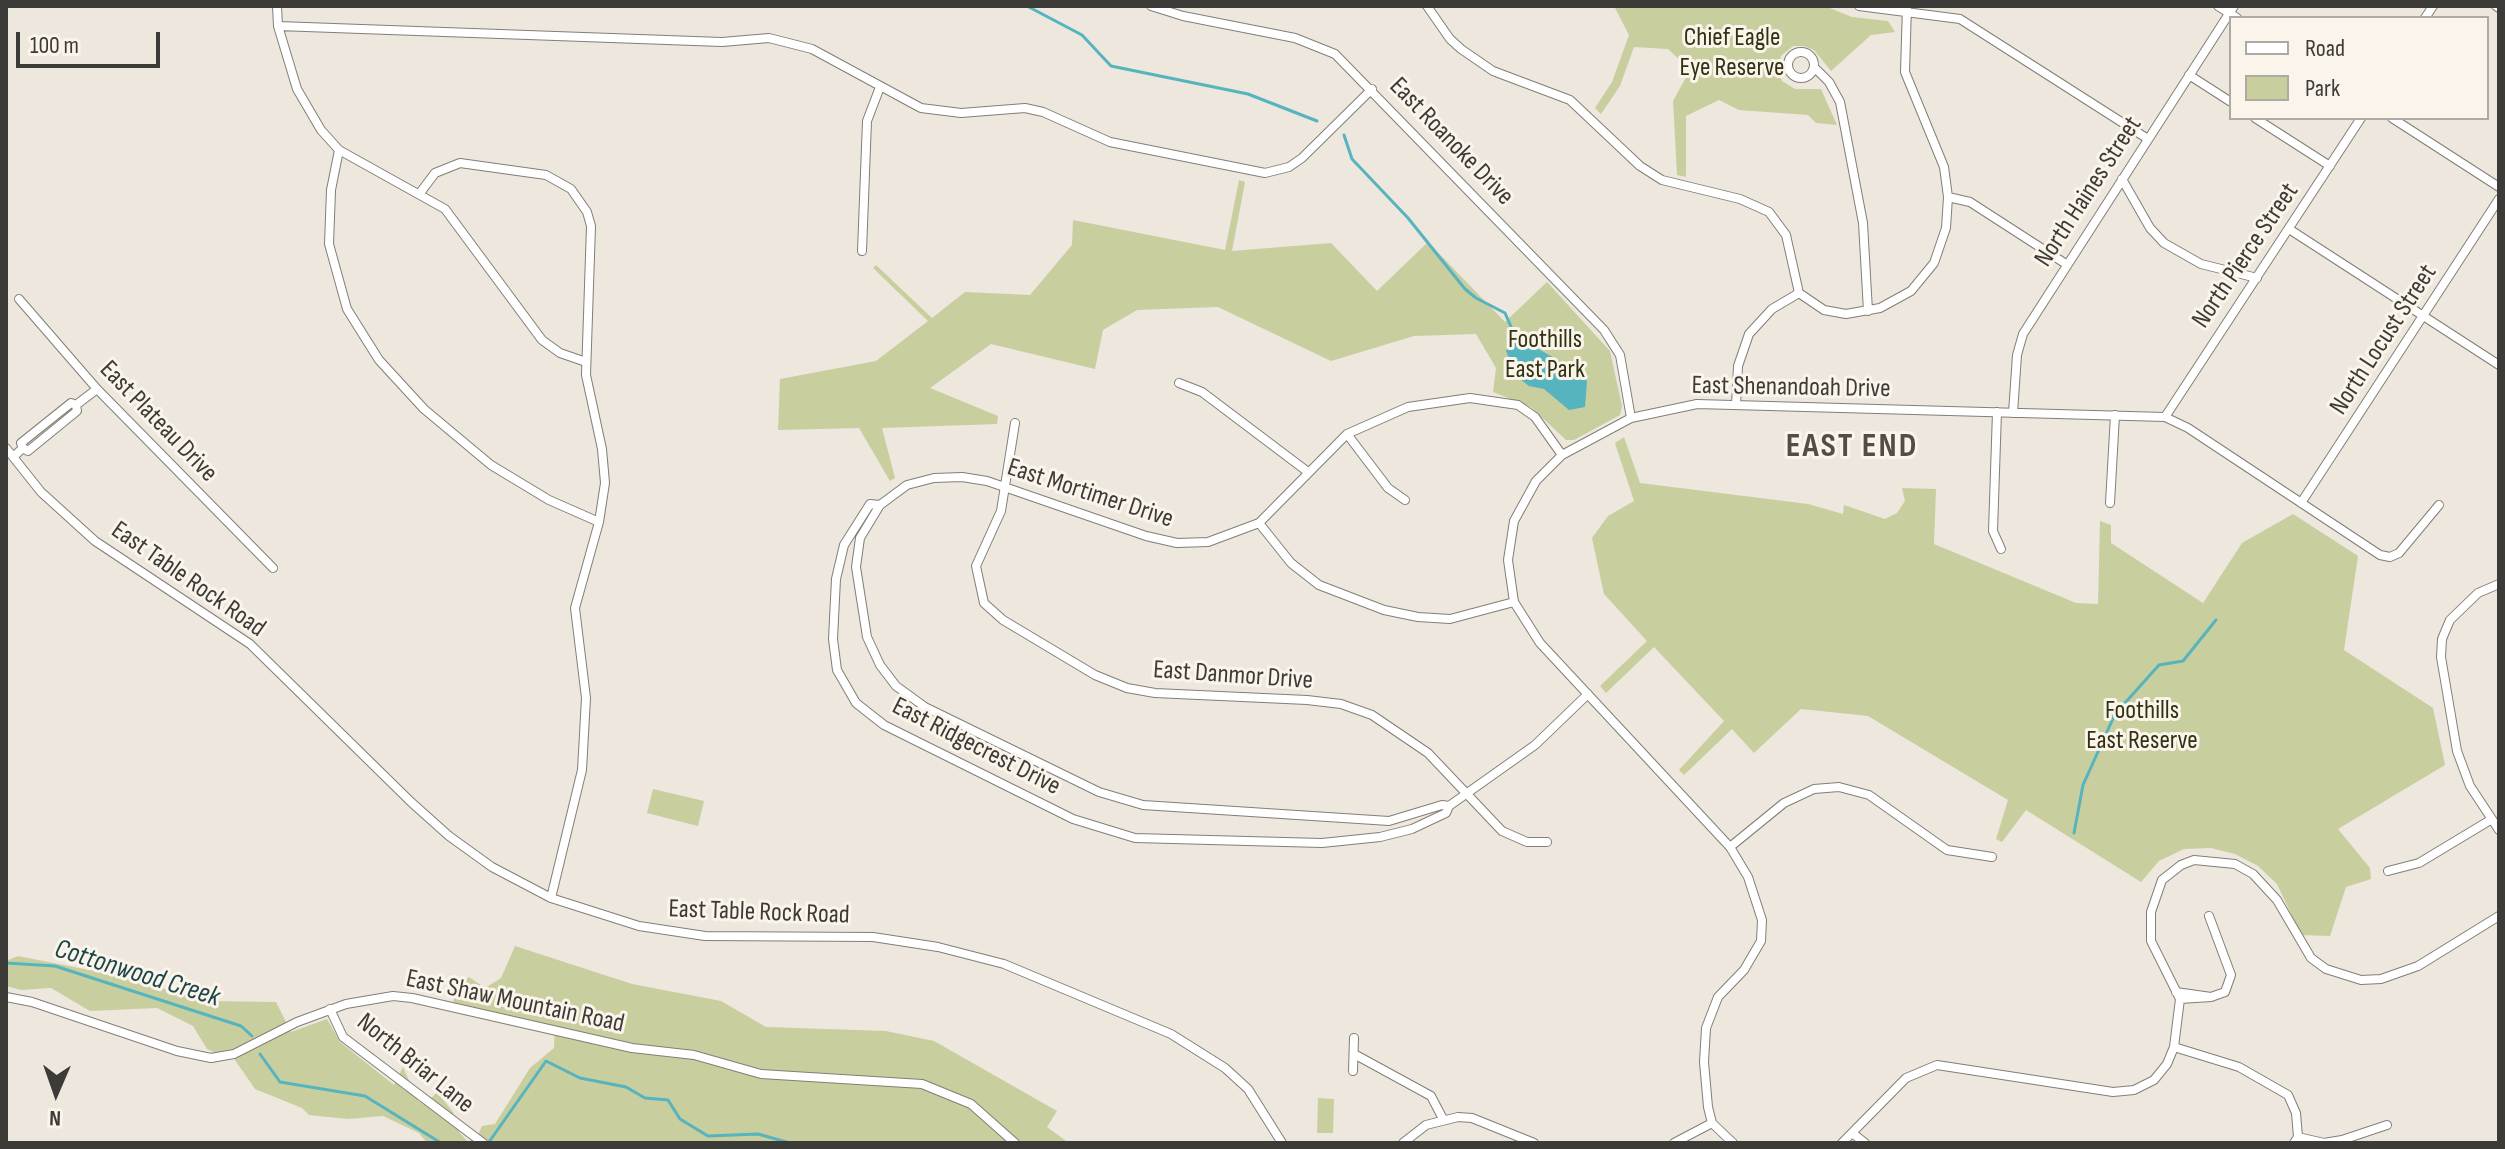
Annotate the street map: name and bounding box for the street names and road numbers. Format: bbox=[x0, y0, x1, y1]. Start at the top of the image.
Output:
street label: East Roanoke Drive bbox=[1382, 72, 1520, 212]
street label: North Haines Street bbox=[2029, 111, 2149, 273]
street label: North Pierce Street bbox=[2186, 178, 2306, 334]
street label: North Locust Street bbox=[2324, 259, 2444, 421]
street label: East Plateau Drive bbox=[93, 355, 223, 489]
street label: East Shenandoah Drive bbox=[1691, 371, 1891, 405]
street label: East Mortimer Drive bbox=[1003, 452, 1177, 536]
street label: East Table Rock Road bbox=[105, 515, 271, 645]
street label: East Danmor Drive bbox=[1152, 655, 1314, 697]
street label: East Ridgecrest Drive bbox=[887, 691, 1065, 803]
street label: East Table Rock Road bbox=[668, 894, 850, 932]
street label: East Shaw Mountain Road bbox=[403, 964, 627, 1040]
street label: North Briar Lane bbox=[350, 1007, 480, 1121]

